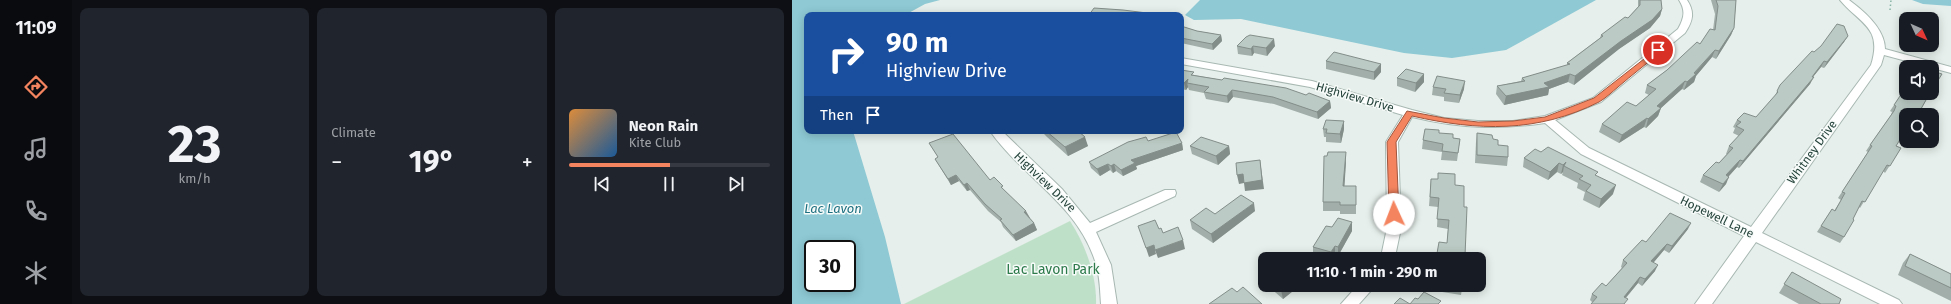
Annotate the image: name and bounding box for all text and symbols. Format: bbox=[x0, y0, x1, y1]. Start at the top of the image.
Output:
north arrow bbox=[1899, 12, 1939, 52]
map controls bbox=[1899, 12, 1939, 148]
text: 11:09 bbox=[15, 17, 57, 39]
text: 90 m bbox=[886, 26, 948, 59]
icon: right bbox=[820, 28, 872, 80]
pin bbox=[1641, 33, 1675, 67]
icon: arrive bbox=[1647, 39, 1669, 61]
text: Highview Drive bbox=[886, 60, 1007, 82]
button: sound bbox=[1899, 60, 1939, 100]
icon: directions bbox=[22, 73, 50, 101]
street label: Highview Drive bbox=[1314, 79, 1396, 115]
icon: arrive bbox=[862, 104, 884, 126]
text: Then bbox=[820, 106, 854, 124]
button: search bbox=[1899, 108, 1939, 148]
text: 23 bbox=[168, 113, 222, 176]
text: Neon Rain bbox=[629, 117, 698, 135]
street label: Whitney Drive bbox=[1784, 117, 1840, 187]
text: Climate bbox=[331, 125, 376, 140]
icon: music bbox=[22, 135, 50, 163]
text: Kite Club bbox=[629, 135, 681, 150]
text: 19° bbox=[409, 144, 455, 180]
text: − bbox=[331, 149, 342, 176]
text: + bbox=[522, 149, 533, 176]
street label: Highview Drive bbox=[1011, 149, 1079, 215]
text: km/h bbox=[179, 171, 211, 186]
icon: previous bbox=[591, 173, 613, 195]
icon: pause bbox=[658, 173, 680, 195]
icon: next bbox=[725, 173, 747, 195]
position arrow bbox=[1373, 193, 1415, 235]
street label: Hopewell Lane bbox=[1678, 193, 1756, 241]
icon: phone bbox=[22, 197, 50, 225]
water label: Lac Lavon bbox=[804, 201, 862, 216]
speed limit sign: 30 bbox=[804, 240, 856, 292]
icon: climate bbox=[22, 259, 50, 287]
park label: Lac Lavon Park bbox=[1006, 261, 1101, 278]
text: 11:10 · 1 min · 290 m bbox=[1307, 263, 1437, 281]

